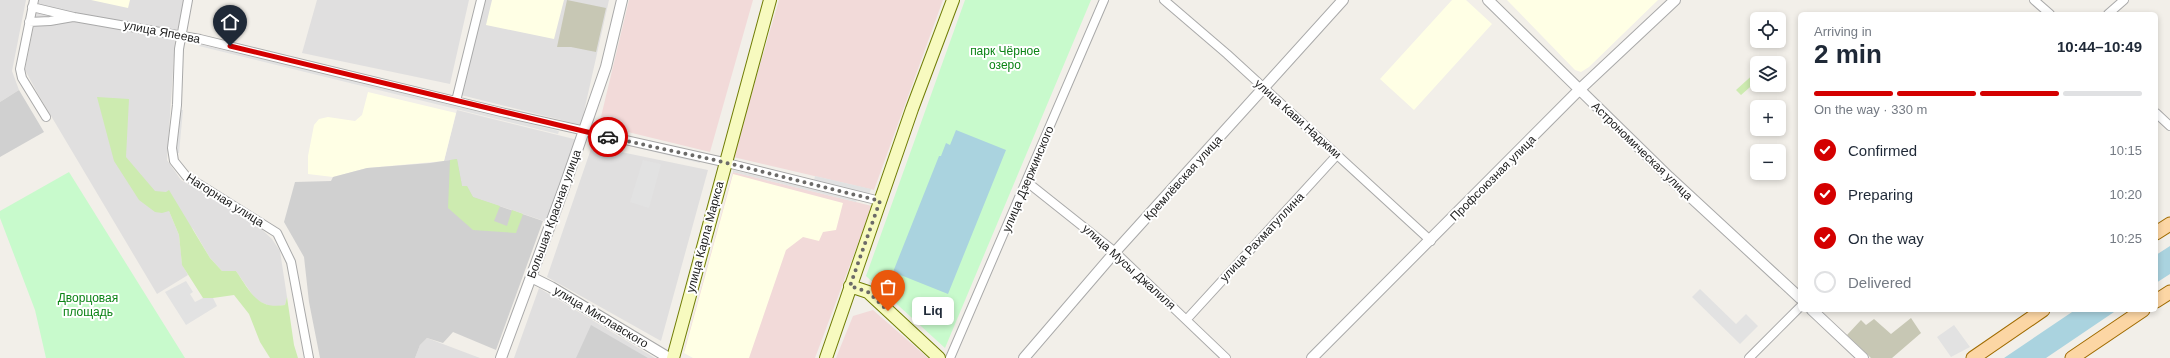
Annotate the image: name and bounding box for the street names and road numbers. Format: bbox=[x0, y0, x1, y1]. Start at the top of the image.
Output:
street label: улица Япеева bbox=[123, 18, 202, 46]
street label: улица Кави Наджми bbox=[1252, 76, 1344, 162]
street label: Астрономическая улица bbox=[1589, 99, 1696, 203]
street label: улица Дзержинского bbox=[999, 124, 1057, 234]
street label: Кремлёвская улица bbox=[1141, 132, 1225, 223]
street label: Профсоюзная улица bbox=[1447, 132, 1539, 224]
street label: Большая Красная улица bbox=[524, 147, 584, 280]
street label: Нагорная улица bbox=[184, 171, 267, 230]
street label: улица Карла Маркса bbox=[683, 179, 727, 294]
street label: улица Рахматуллина bbox=[1217, 189, 1307, 284]
street label: улица Мусы Джалиля bbox=[1080, 222, 1178, 312]
street label: улица Миславского bbox=[551, 283, 651, 351]

